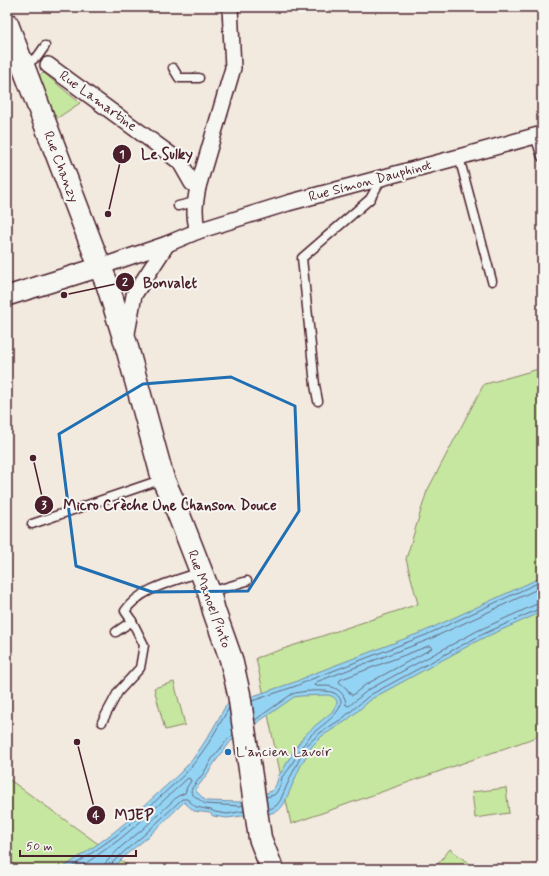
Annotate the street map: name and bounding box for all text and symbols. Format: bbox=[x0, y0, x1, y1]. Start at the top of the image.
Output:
street label: Rue Lamartine bbox=[56, 67, 140, 135]
street label: Rue Chanzy bbox=[39, 129, 83, 205]
callout: Le Sulky bbox=[112, 141, 202, 168]
text: Le Sulky bbox=[141, 145, 193, 165]
text: 1 bbox=[119, 147, 125, 163]
street label: Rue Simon Dauphinot bbox=[307, 156, 433, 206]
callout: Bonvalet bbox=[115, 269, 205, 296]
text: Bonvalet bbox=[143, 274, 197, 294]
text: 2 bbox=[122, 275, 128, 291]
callout: Micro Crèche Une Chanson Douce bbox=[34, 492, 286, 519]
text: Micro Crèche Une Chanson Douce bbox=[63, 496, 277, 516]
text: 3 bbox=[41, 498, 47, 514]
street label: Rue Manoel Pinto bbox=[183, 548, 235, 650]
place label: L'ancien Lavoir bbox=[236, 743, 332, 761]
marker: L'ancien Lavoir bbox=[223, 747, 233, 757]
callout: MJEP bbox=[86, 802, 161, 829]
text: MJEP bbox=[114, 806, 154, 826]
text: 4 bbox=[93, 808, 100, 824]
scale bar bbox=[20, 832, 136, 858]
text: 50 m bbox=[26, 839, 53, 855]

